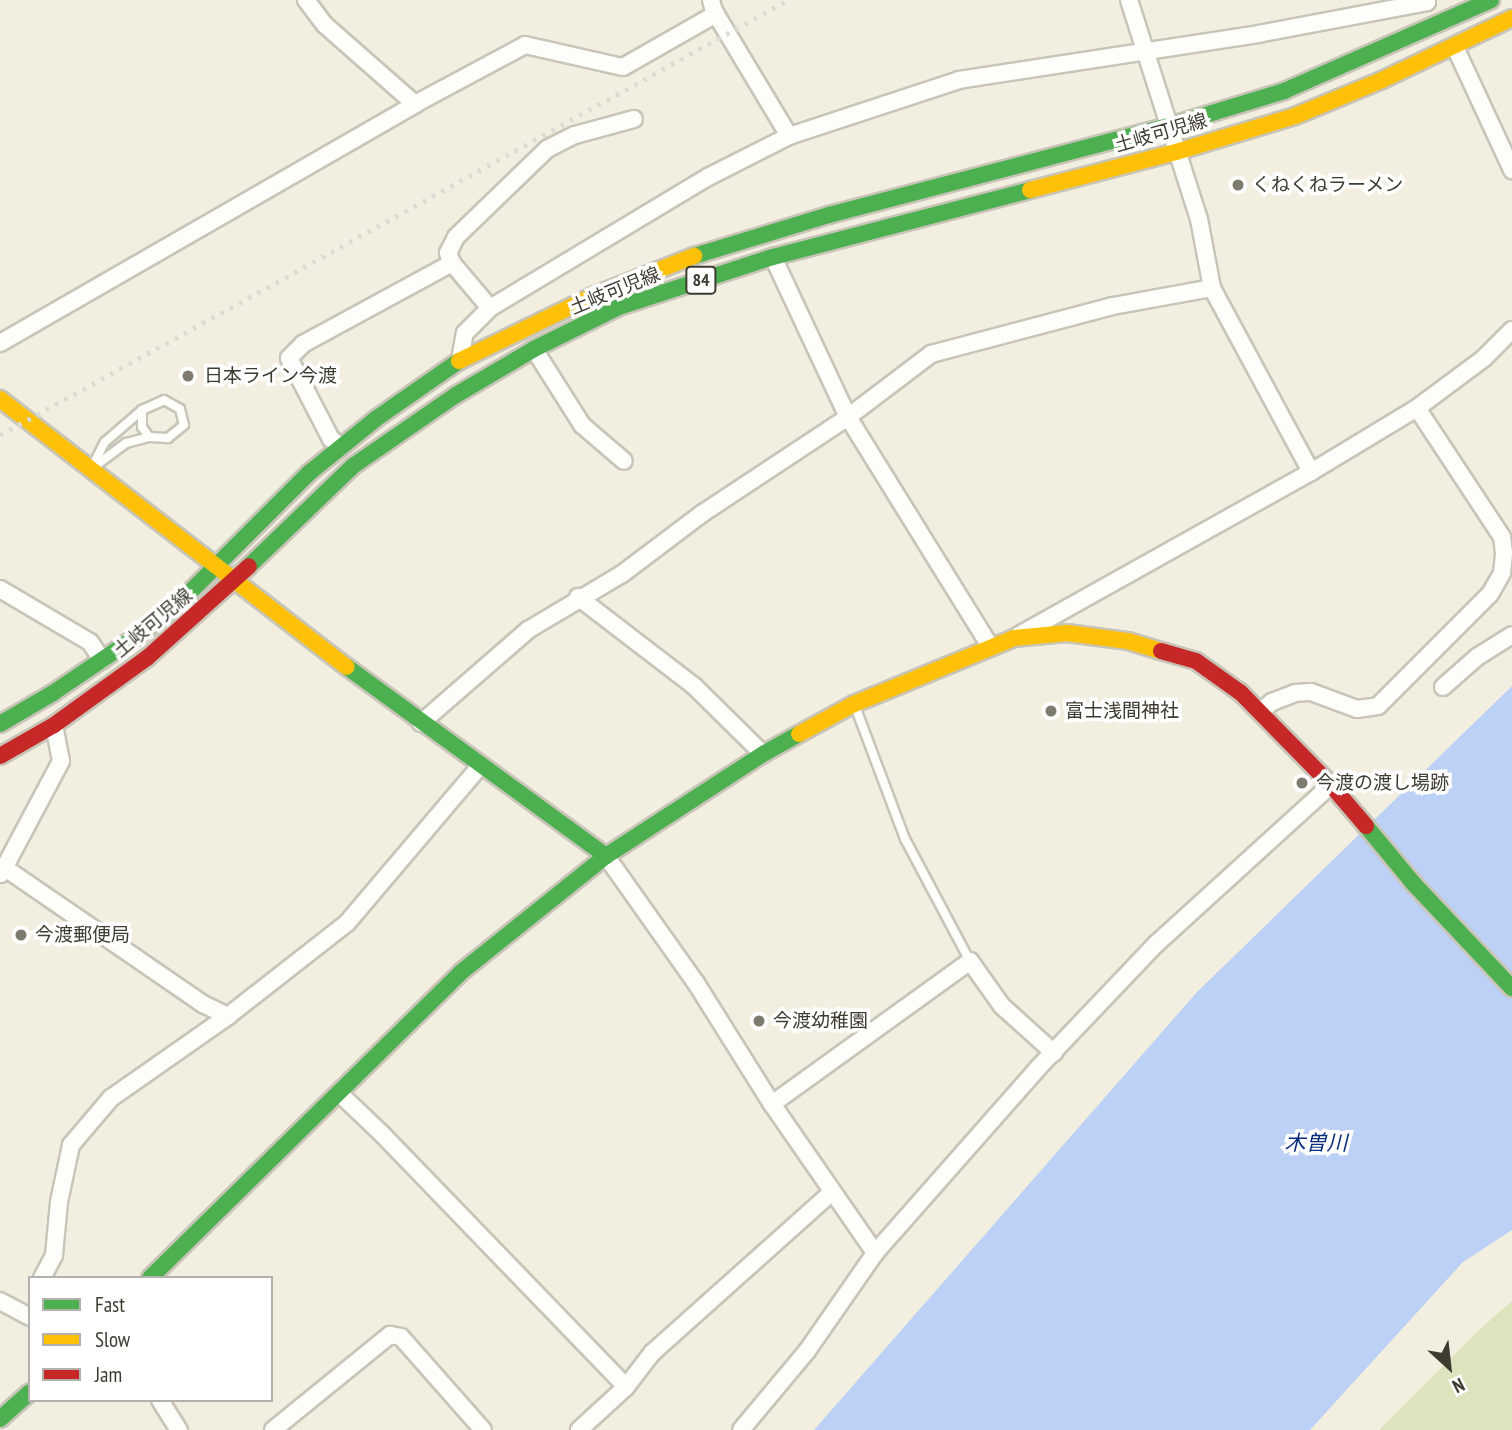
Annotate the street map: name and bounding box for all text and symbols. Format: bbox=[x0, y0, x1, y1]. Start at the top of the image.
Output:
street label: 土岐可児線 bbox=[1112, 109, 1210, 157]
place label: くねくねラーメン bbox=[1252, 174, 1404, 196]
marker: くねくねラーメン bbox=[1230, 177, 1246, 193]
street label: 土岐可児線 bbox=[567, 263, 663, 319]
road number: 84 bbox=[685, 266, 717, 294]
place label: 日本ライン今渡 bbox=[204, 365, 337, 387]
marker: 日本ライン今渡 bbox=[178, 366, 198, 386]
street label: 土岐可児線 bbox=[109, 584, 197, 662]
place label: 富士浅間神社 bbox=[1065, 700, 1179, 722]
marker: 富士浅間神社 bbox=[1043, 703, 1059, 719]
place label: 今渡の渡し場跡 bbox=[1316, 772, 1449, 794]
marker: 今渡の渡し場跡 bbox=[1294, 775, 1310, 791]
place label: 今渡郵便局 bbox=[35, 924, 130, 946]
marker: 今渡郵便局 bbox=[13, 927, 29, 943]
place label: 今渡幼稚園 bbox=[773, 1010, 868, 1032]
marker: 今渡幼稚園 bbox=[751, 1013, 767, 1029]
water label: 木曽川 bbox=[1285, 1130, 1347, 1156]
legend bbox=[28, 1276, 273, 1402]
text: Fast bbox=[95, 1291, 125, 1318]
text: Slow bbox=[95, 1326, 130, 1353]
north arrow bbox=[1414, 1332, 1484, 1402]
text: Jam bbox=[95, 1361, 122, 1388]
text: N bbox=[1449, 1373, 1469, 1399]

